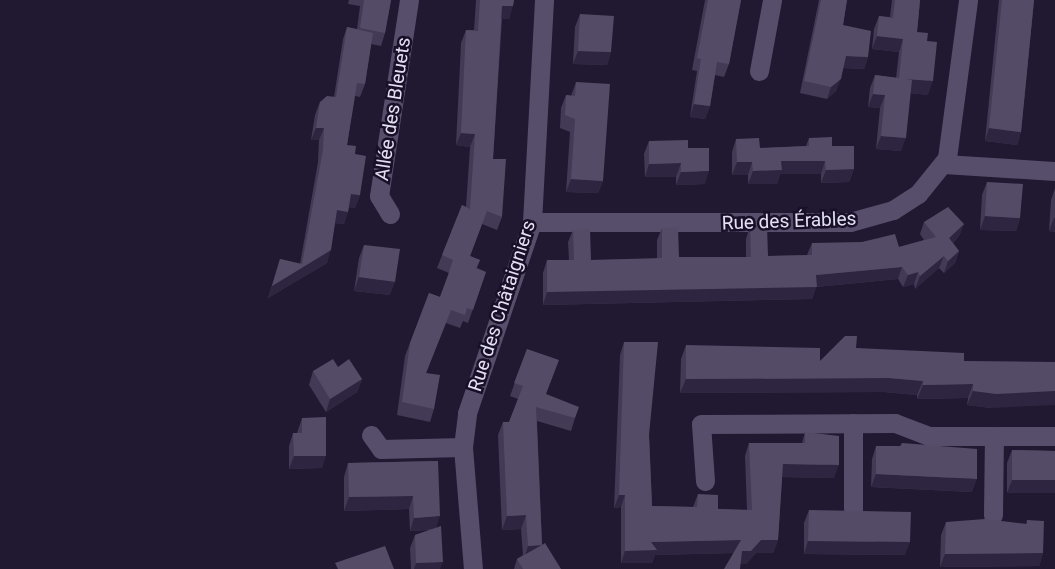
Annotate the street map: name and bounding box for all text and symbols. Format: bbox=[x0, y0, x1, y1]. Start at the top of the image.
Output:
street label: Allée des Bleuets bbox=[370, 36, 416, 182]
street label: Rue des Érables bbox=[721, 207, 857, 235]
street label: Rue des Châtaigniers bbox=[464, 217, 540, 395]

